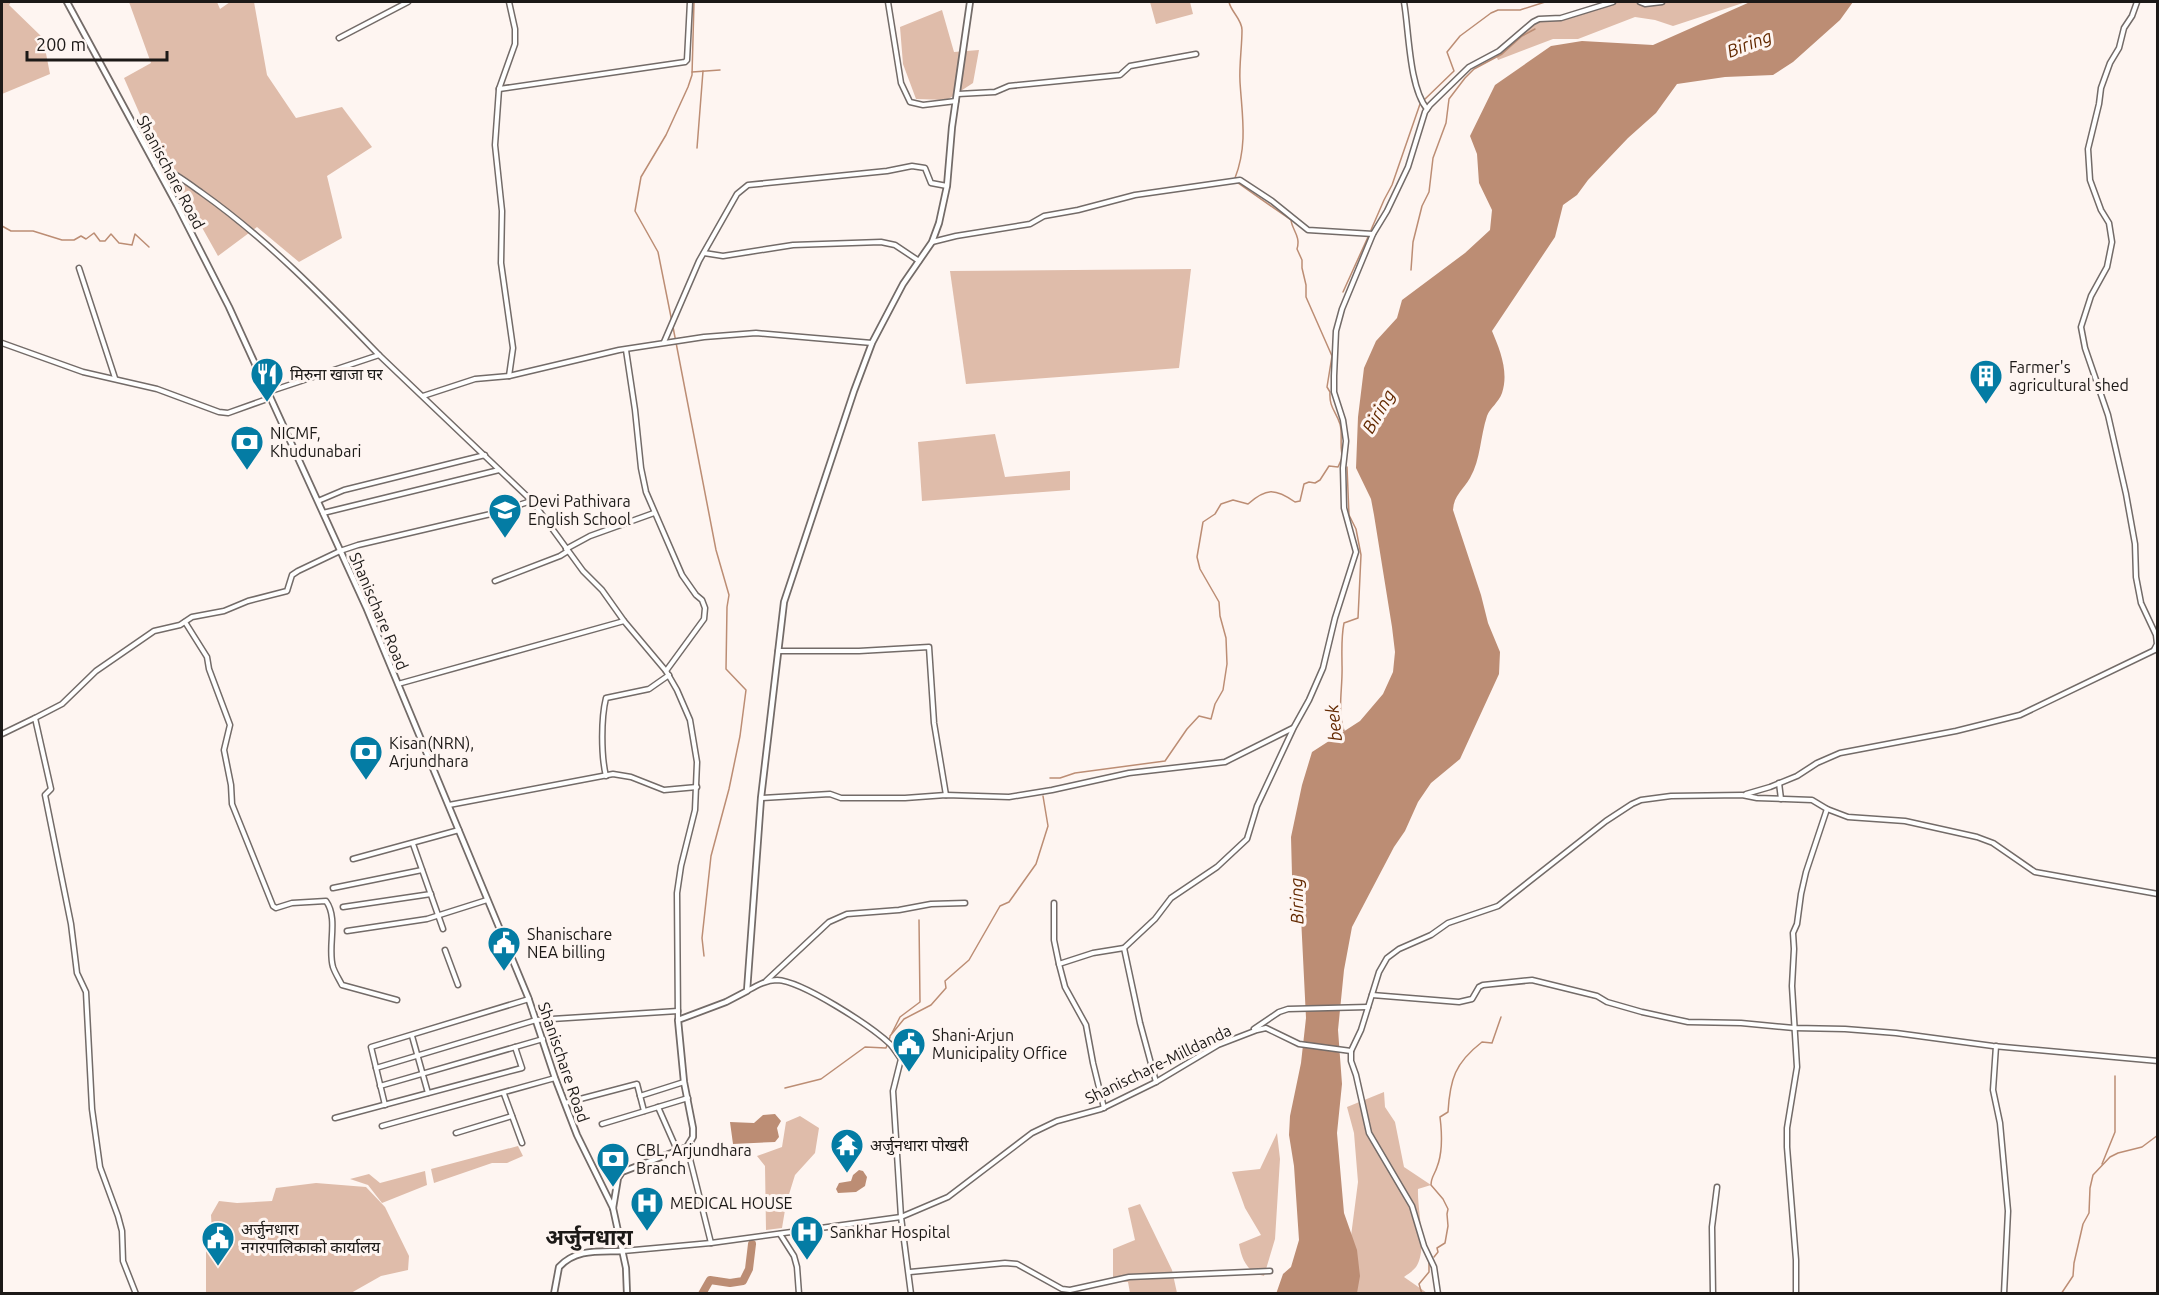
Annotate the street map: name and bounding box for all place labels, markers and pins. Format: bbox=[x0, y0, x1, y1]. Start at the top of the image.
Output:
restaurant icon: मिरुना खाजा घर bbox=[249, 356, 285, 403]
building icon: Farmer's agricultural shed bbox=[1968, 358, 2004, 405]
place label: Farmer's agricultural shed bbox=[2009, 358, 2129, 394]
place label: मिरुना खाजा घर bbox=[290, 365, 383, 383]
bank icon: NICMF, Khudunabari bbox=[229, 424, 265, 471]
place label: NICMF, Khudunabari bbox=[270, 424, 361, 460]
school or university icon: Devi Pathivara English School bbox=[487, 492, 523, 539]
place label: Devi Pathivara English School bbox=[528, 492, 631, 528]
bank icon: Kisan(NRN), Arjundhara bbox=[348, 734, 384, 781]
place label: Kisan(NRN), Arjundhara bbox=[389, 734, 474, 770]
public building icon: Shanischare NEA billing bbox=[486, 925, 522, 972]
place label: Shanischare NEA billing bbox=[527, 925, 612, 961]
public building icon: Shani-Arjun Municipality Office bbox=[891, 1026, 927, 1073]
place label: Shani-Arjun Municipality Office bbox=[932, 1026, 1067, 1062]
temple icon: अर्जुनधारा पोखरी bbox=[829, 1127, 865, 1174]
place label: अर्जुनधारा पोखरी bbox=[870, 1136, 969, 1156]
bank icon: CBL, Arjundhara Branch bbox=[595, 1141, 631, 1188]
place label: CBL, Arjundhara Branch bbox=[636, 1141, 752, 1177]
hospital icon: MEDICAL HOUSE bbox=[629, 1185, 665, 1232]
place label: MEDICAL HOUSE bbox=[670, 1194, 793, 1212]
hospital icon: Sankhar Hospital bbox=[789, 1214, 825, 1261]
public building icon: अर्जुनधारा नगरपालिकाको कार्यालय bbox=[200, 1220, 236, 1267]
place label: अर्जुनधारा नगरपालिकाको कार्यालय bbox=[241, 1220, 381, 1256]
place label: Sankhar Hospital bbox=[830, 1223, 950, 1241]

